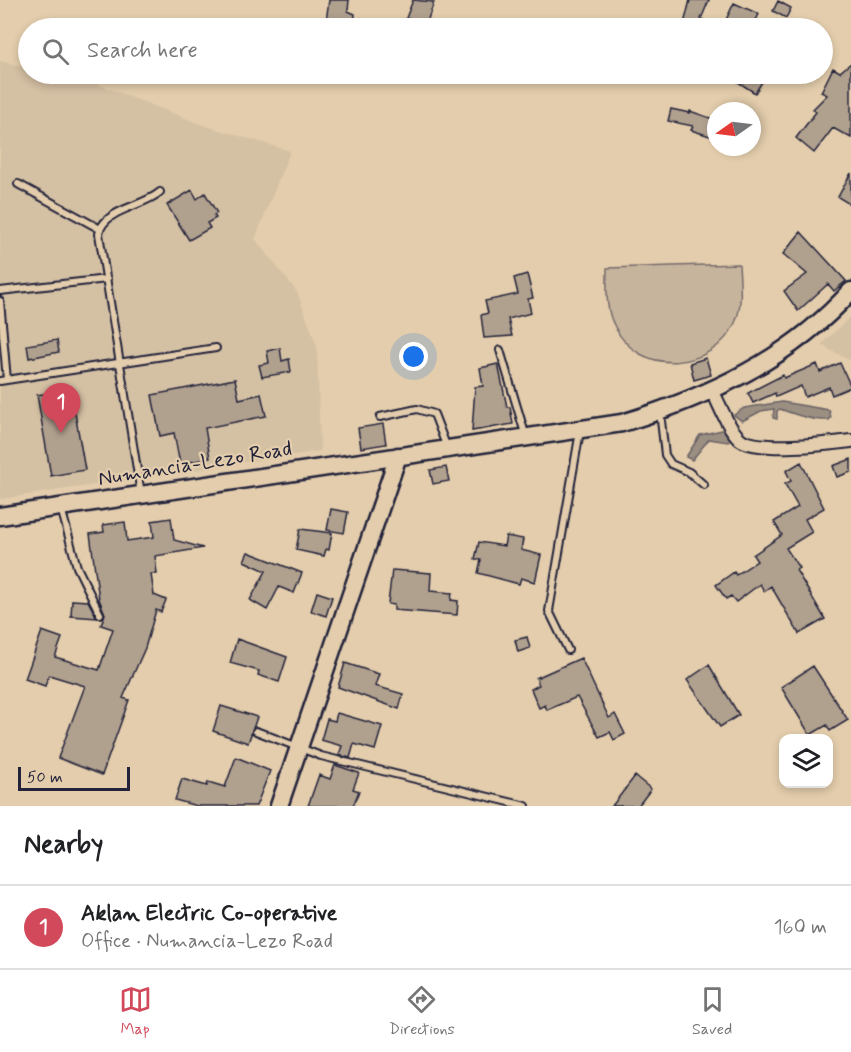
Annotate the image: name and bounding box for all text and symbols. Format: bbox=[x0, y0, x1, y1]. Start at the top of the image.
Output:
search box bbox=[18, 18, 833, 84]
icon: search bbox=[39, 35, 72, 68]
text: Search here bbox=[87, 37, 198, 65]
north arrow bbox=[707, 102, 761, 156]
your location bbox=[399, 342, 428, 371]
pin: 1 bbox=[42, 384, 80, 433]
street label: Numancia-Lezo Road bbox=[96, 435, 294, 493]
map controls bbox=[779, 734, 833, 788]
button: layers bbox=[779, 734, 833, 788]
scale bar bbox=[18, 764, 130, 792]
text: 50 m bbox=[27, 767, 63, 788]
text: Nearby bbox=[24, 828, 103, 862]
text: Aklan Electric Co-operative bbox=[81, 900, 337, 928]
text: 1 bbox=[39, 914, 48, 941]
text: 160 m bbox=[774, 914, 827, 941]
text: Office · Numancia-Lezo Road bbox=[81, 928, 333, 955]
tab: Map bbox=[119, 983, 152, 1040]
tab: Directions bbox=[389, 983, 455, 1040]
tab: Saved bbox=[692, 983, 732, 1040]

